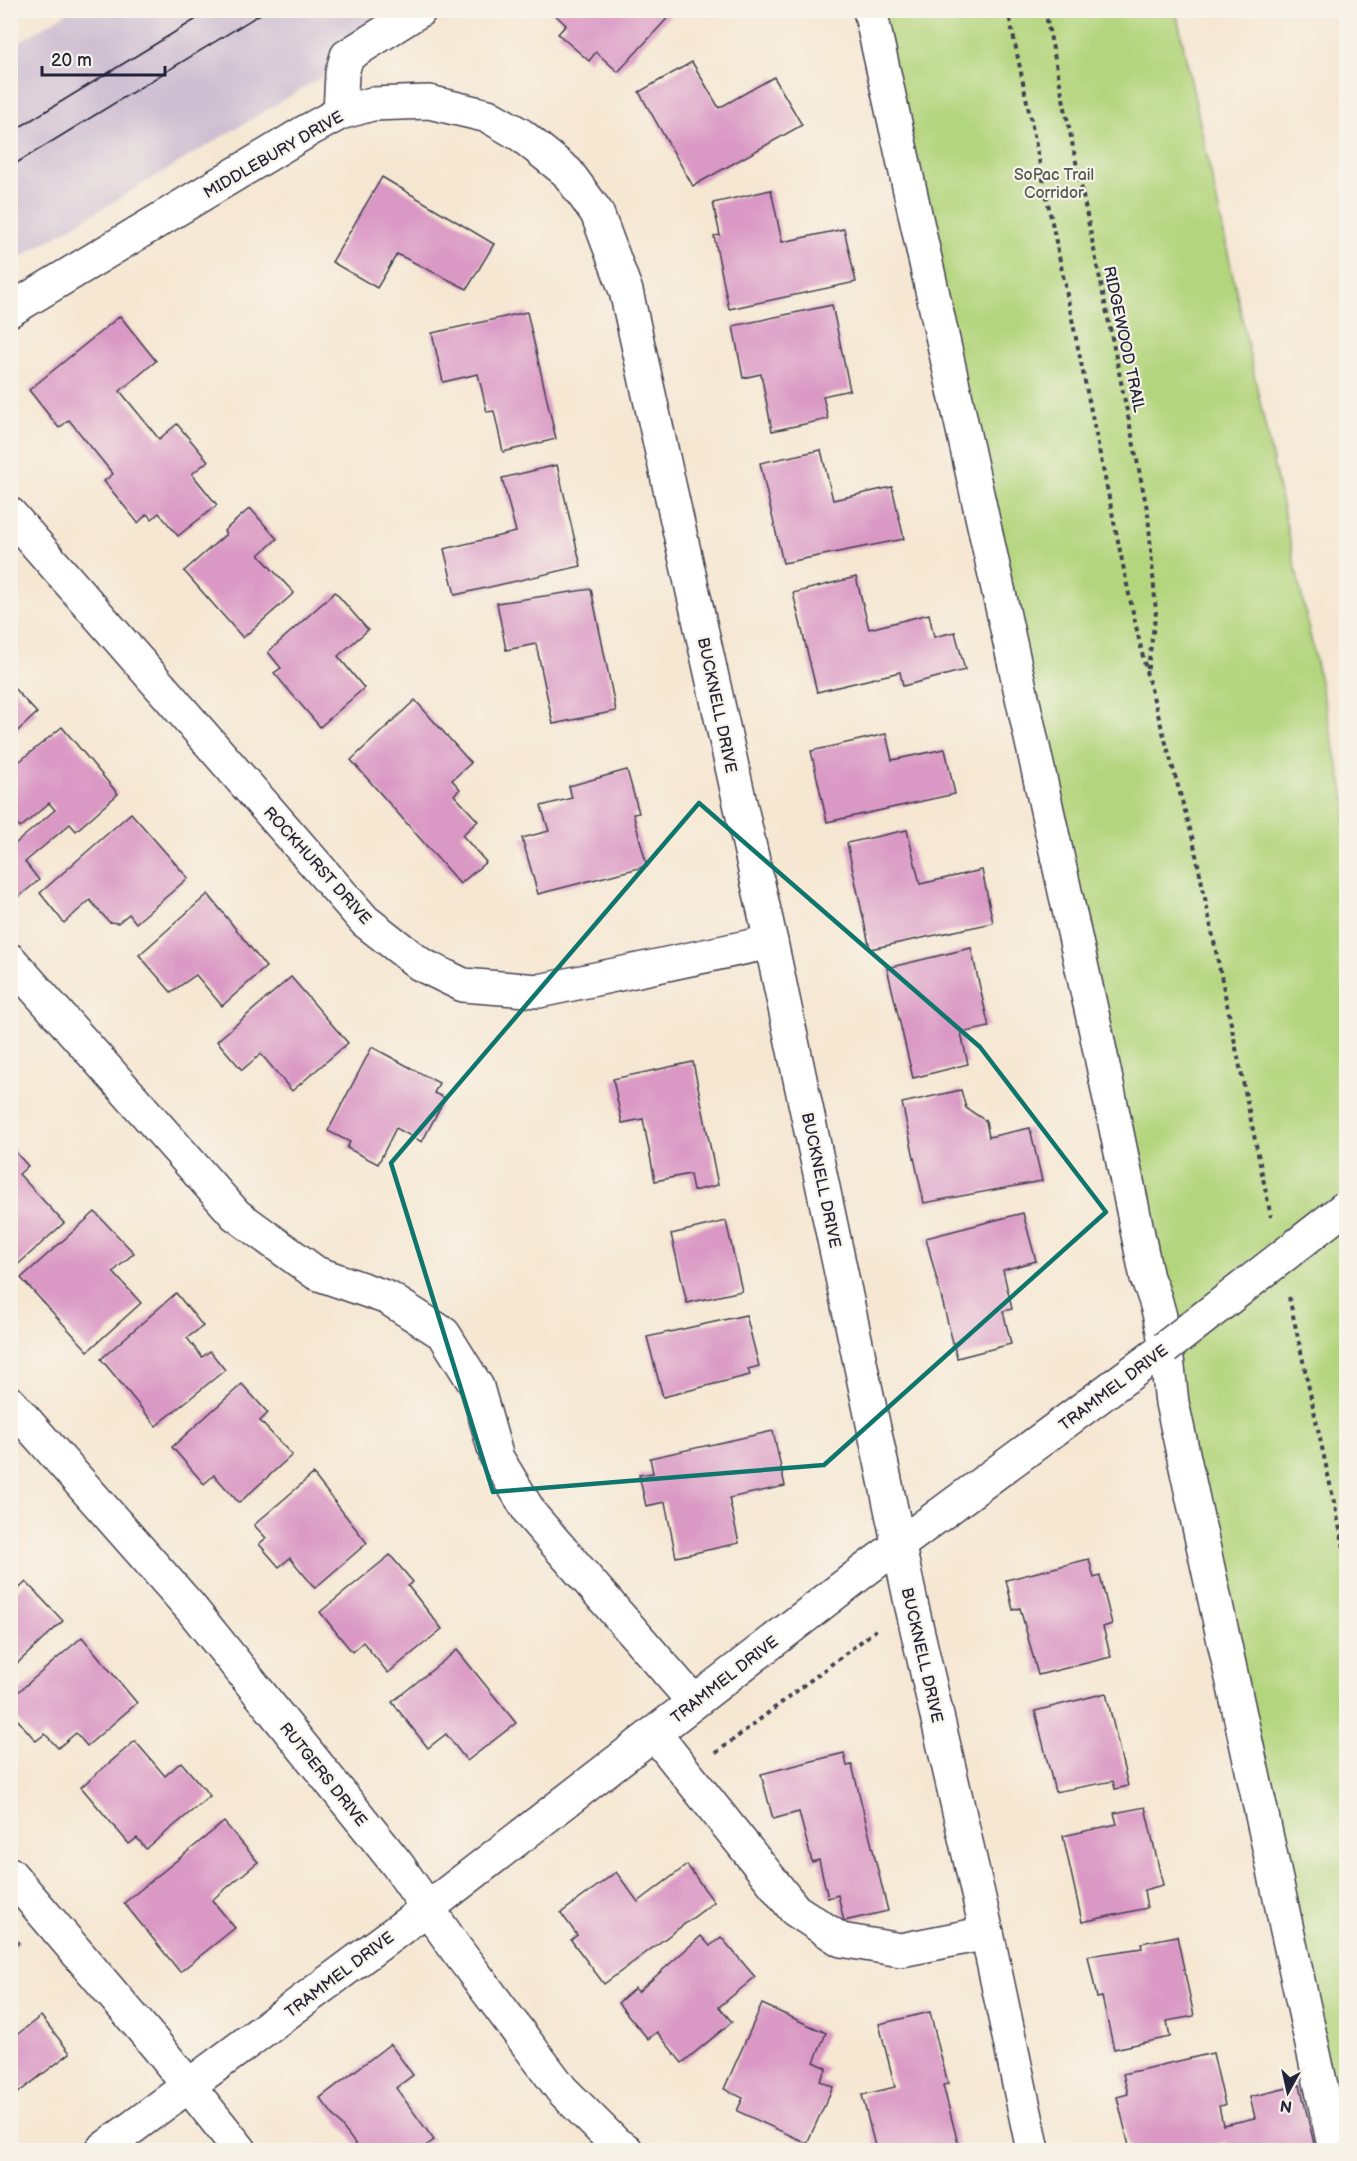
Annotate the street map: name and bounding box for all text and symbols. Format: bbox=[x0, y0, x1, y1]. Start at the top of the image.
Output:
scale bar bbox=[42, 39, 165, 77]
text: 20 m bbox=[51, 50, 92, 71]
street label: MIDDLEBURY DRIVE bbox=[201, 108, 347, 203]
park label: SoPac Trail Corridor bbox=[1014, 166, 1094, 203]
street label: RIDGEWOOD TRAIL bbox=[1099, 264, 1148, 415]
street label: BUCKNELL DRIVE bbox=[693, 636, 740, 775]
street label: ROCKHURST DRIVE bbox=[259, 803, 375, 929]
street label: BUCKNELL DRIVE bbox=[797, 1111, 844, 1250]
street label: TRAMMEL DRIVE bbox=[1056, 1341, 1172, 1435]
street label: BUCKNELL DRIVE bbox=[897, 1586, 946, 1725]
street label: TRAMMEL DRIVE bbox=[668, 1632, 782, 1728]
street label: RUTGERS DRIVE bbox=[275, 1719, 371, 1831]
street label: TRAMMEL DRIVE bbox=[282, 1928, 398, 2022]
north arrow bbox=[1258, 2062, 1318, 2122]
text: N bbox=[1279, 2095, 1293, 2116]

